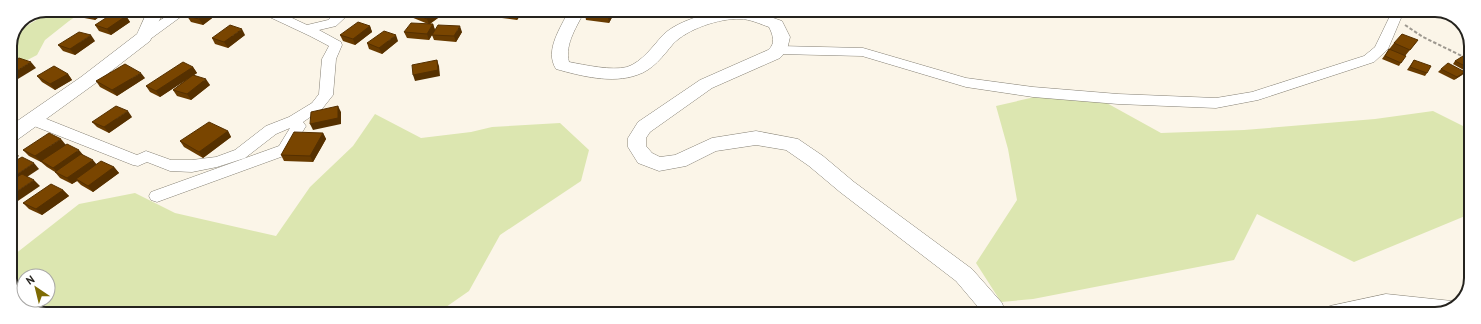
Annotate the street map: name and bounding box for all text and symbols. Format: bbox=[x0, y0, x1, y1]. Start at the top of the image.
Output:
north arrow bbox=[16, 268, 56, 308]
text: N bbox=[23, 272, 37, 288]

